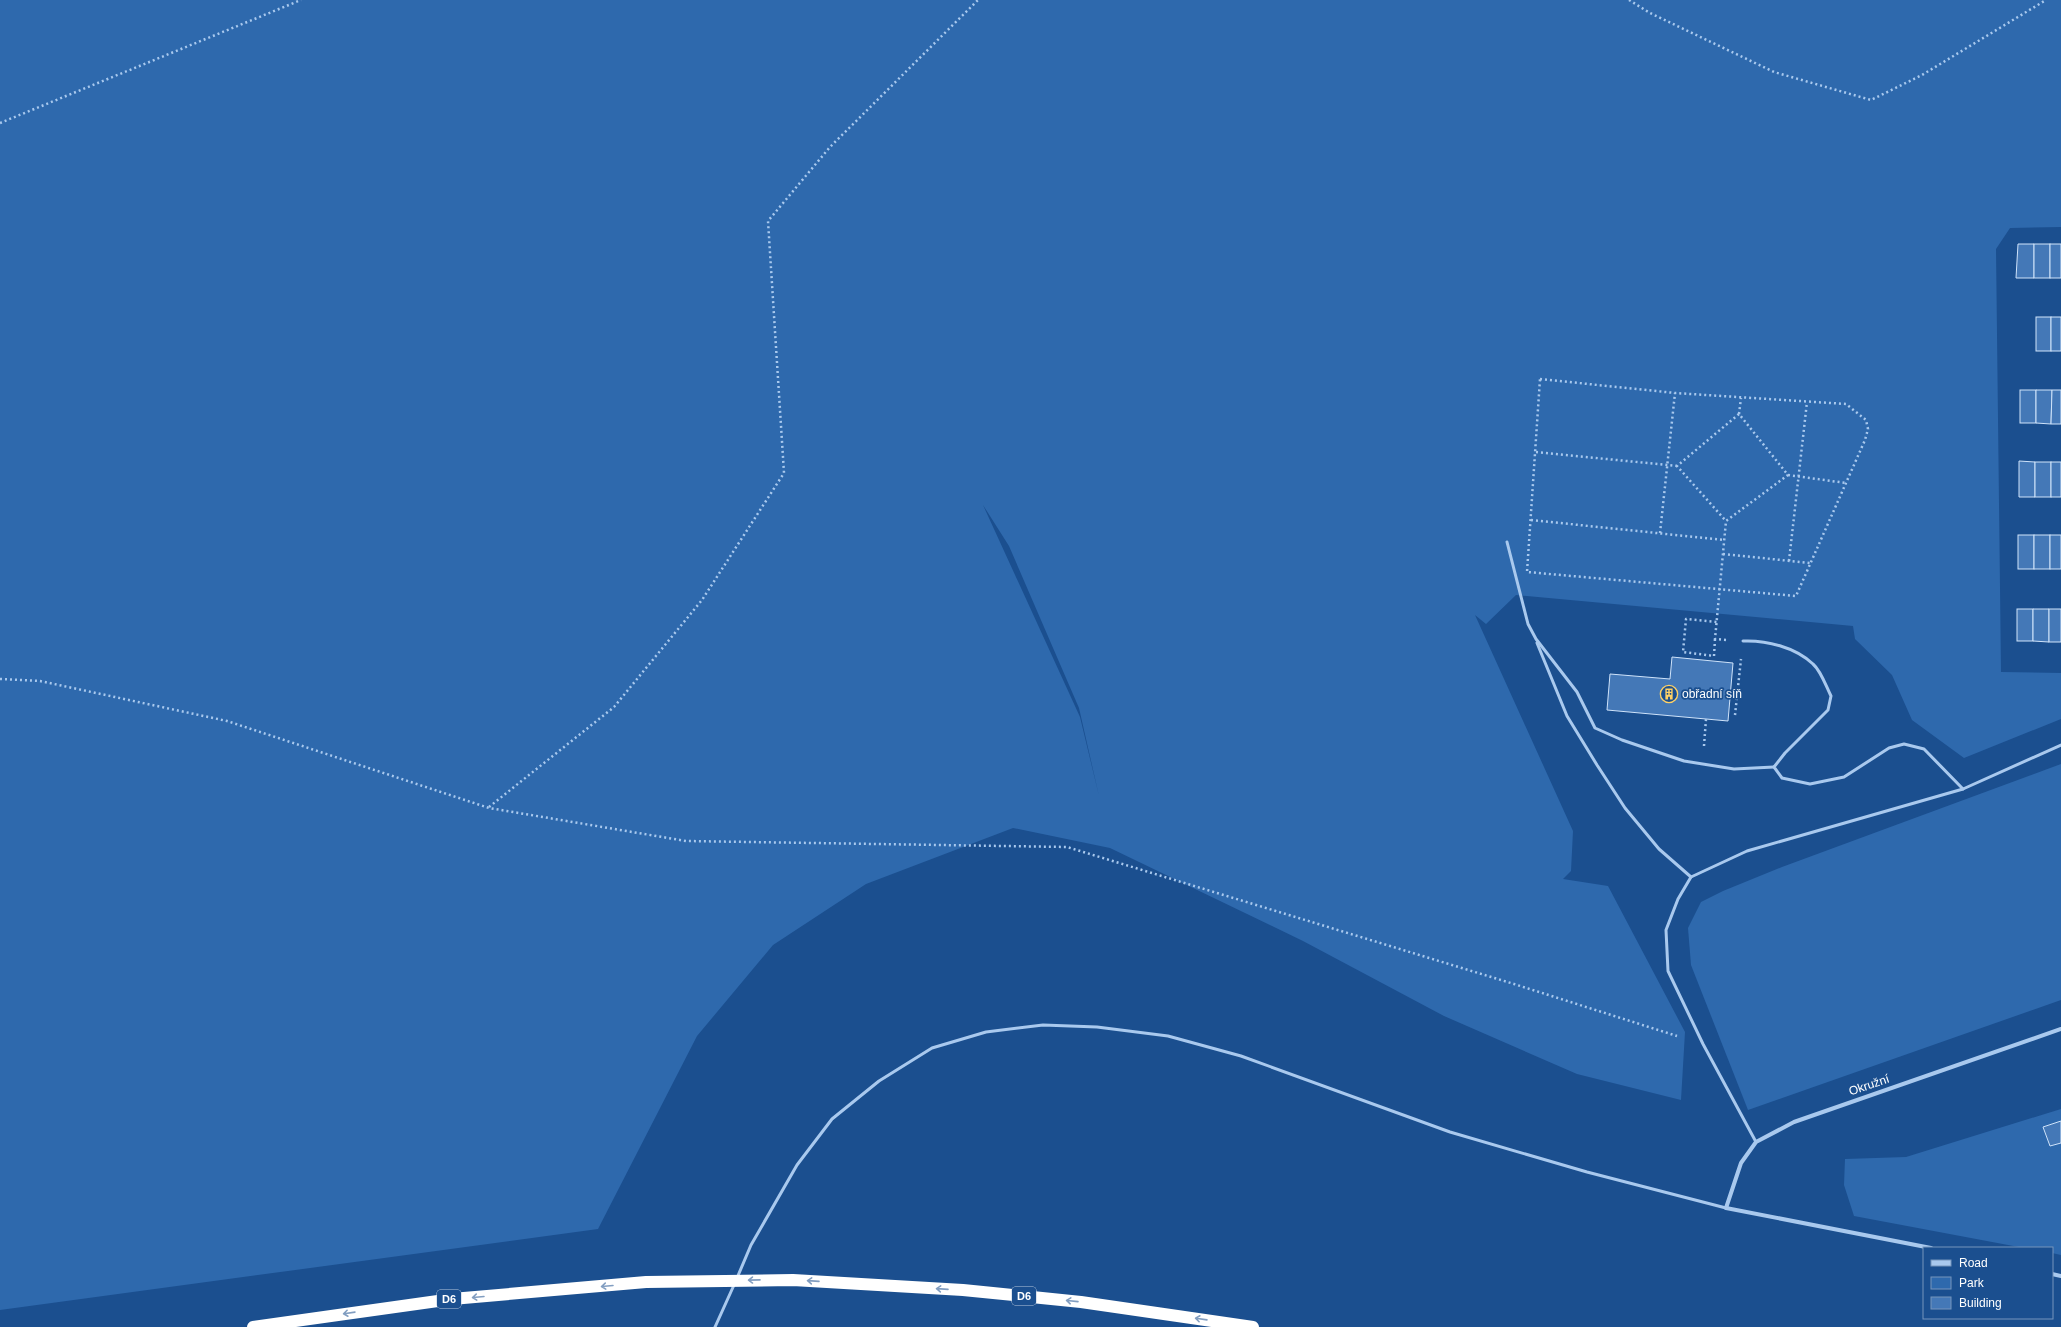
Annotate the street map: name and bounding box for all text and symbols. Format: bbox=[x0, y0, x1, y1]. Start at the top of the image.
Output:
building icon: obřadní síň bbox=[1659, 684, 1679, 704]
place label: obřadní síň bbox=[1682, 687, 1742, 701]
street label: Okružní bbox=[1847, 1071, 1892, 1098]
legend bbox=[1923, 1247, 2053, 1319]
text: Road bbox=[1959, 1256, 1988, 1270]
one-way arrow bbox=[748, 1276, 761, 1284]
text: Park bbox=[1959, 1276, 1985, 1290]
one-way arrow bbox=[807, 1277, 820, 1284]
one-way arrow bbox=[601, 1282, 614, 1289]
one-way arrow bbox=[936, 1285, 949, 1292]
road number: D6 bbox=[1012, 1287, 1036, 1305]
road number: D6 bbox=[437, 1290, 461, 1308]
one-way arrow bbox=[472, 1293, 485, 1300]
text: Building bbox=[1959, 1296, 2002, 1310]
one-way arrow bbox=[1066, 1298, 1079, 1305]
one-way arrow bbox=[343, 1309, 356, 1317]
one-way arrow bbox=[1194, 1315, 1207, 1323]

